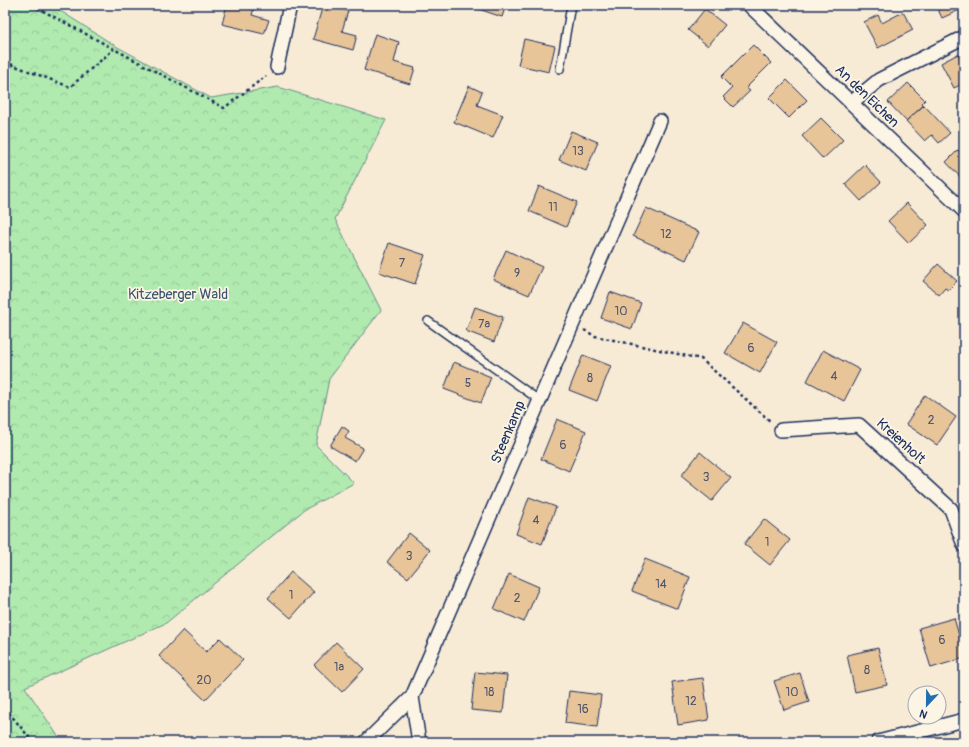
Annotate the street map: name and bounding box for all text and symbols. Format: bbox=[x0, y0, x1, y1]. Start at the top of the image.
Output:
street label: An den Eichen bbox=[831, 61, 903, 131]
house number: 13 bbox=[572, 144, 584, 159]
house number: 11 bbox=[548, 200, 558, 215]
house number: 12 bbox=[660, 227, 672, 242]
house number: 7 bbox=[399, 256, 406, 271]
house number: 9 bbox=[514, 266, 520, 281]
park label: Kitzeberger Wald bbox=[128, 286, 228, 303]
house number: 10 bbox=[615, 304, 627, 319]
house number: 7a bbox=[478, 317, 490, 332]
house number: 6 bbox=[748, 341, 755, 356]
house number: 4 bbox=[831, 369, 838, 384]
house number: 8 bbox=[587, 371, 593, 386]
house number: 5 bbox=[465, 376, 471, 391]
street label: Steenkamp bbox=[487, 398, 529, 466]
house number: 2 bbox=[928, 413, 935, 428]
street label: Kreienholt bbox=[873, 415, 929, 468]
house number: 6 bbox=[560, 438, 567, 453]
house number: 3 bbox=[703, 470, 710, 485]
house number: 4 bbox=[533, 513, 540, 528]
house number: 1 bbox=[765, 535, 769, 550]
house number: 3 bbox=[406, 549, 413, 564]
house number: 14 bbox=[655, 577, 667, 592]
house number: 1 bbox=[289, 588, 293, 603]
house number: 2 bbox=[514, 591, 521, 606]
house number: 6 bbox=[939, 633, 946, 648]
house number: 1a bbox=[334, 660, 345, 675]
house number: 8 bbox=[864, 663, 870, 678]
house number: 20 bbox=[197, 673, 211, 688]
house number: 18 bbox=[484, 685, 494, 700]
house number: 10 bbox=[786, 685, 798, 700]
north arrow bbox=[907, 685, 947, 725]
house number: 12 bbox=[685, 694, 697, 709]
house number: 16 bbox=[577, 702, 589, 717]
text: N bbox=[917, 706, 929, 721]

